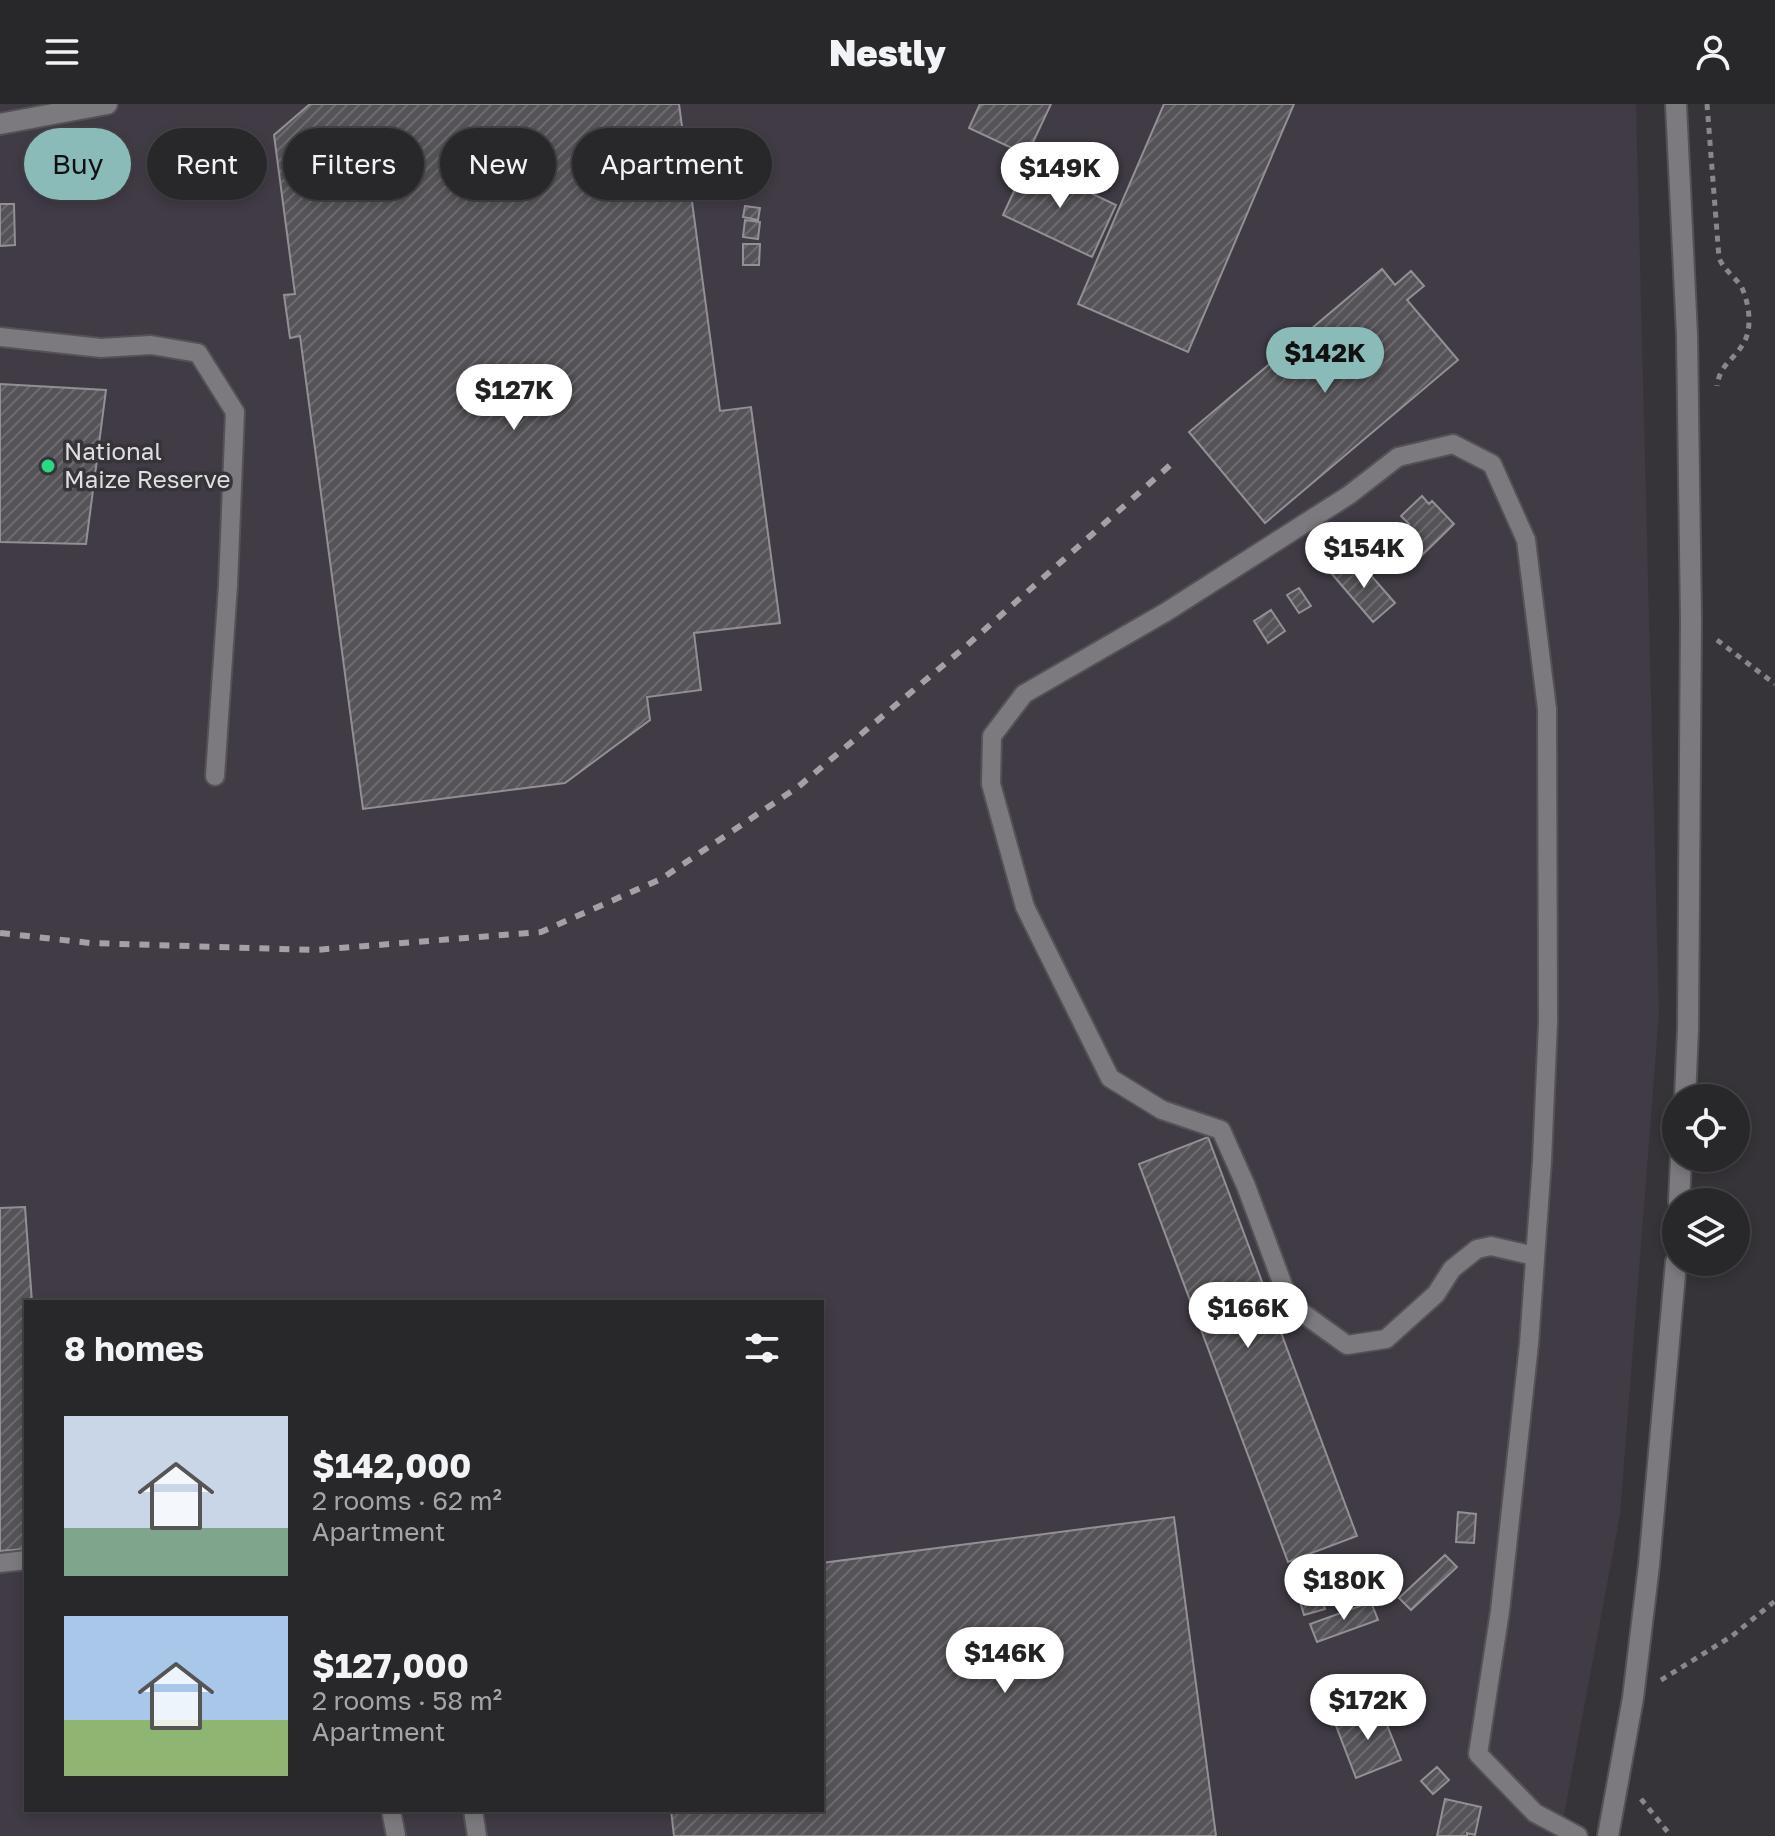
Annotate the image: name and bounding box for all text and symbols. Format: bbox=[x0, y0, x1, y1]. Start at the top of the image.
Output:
icon: menu bbox=[40, 30, 84, 74]
icon: person bbox=[1691, 30, 1735, 74]
text: Nestly bbox=[829, 31, 946, 74]
chip: Buy bbox=[24, 128, 131, 200]
chip: Rent bbox=[147, 128, 267, 200]
chip: Filters bbox=[283, 128, 424, 200]
chip: New bbox=[440, 128, 556, 200]
chip: Apartment bbox=[572, 128, 772, 200]
pin: $149K bbox=[1004, 142, 1116, 210]
text: $149K bbox=[1019, 152, 1101, 183]
pin: $142K bbox=[1269, 327, 1381, 395]
text: $142K bbox=[1284, 337, 1366, 368]
pin: $127K bbox=[458, 364, 570, 432]
text: $127K bbox=[474, 374, 554, 405]
place label: National Maize Reserve bbox=[64, 436, 230, 493]
marker: National Maize Reserve bbox=[39, 457, 57, 475]
pin: $154K bbox=[1308, 522, 1420, 590]
text: $154K bbox=[1323, 532, 1405, 563]
map controls bbox=[1662, 1084, 1750, 1276]
button: locate bbox=[1662, 1084, 1750, 1172]
button: layers bbox=[1662, 1188, 1750, 1276]
pin: $166K bbox=[1192, 1282, 1304, 1350]
text: $166K bbox=[1207, 1292, 1289, 1323]
icon: filters bbox=[740, 1326, 784, 1370]
text: 8 homes bbox=[64, 1328, 204, 1368]
text: $142,000 bbox=[312, 1445, 471, 1485]
icon: home bbox=[128, 1448, 224, 1544]
text: 2 rooms · 62 m² bbox=[312, 1485, 502, 1516]
text: Apartment bbox=[312, 1516, 445, 1547]
pin: $180K bbox=[1288, 1554, 1400, 1622]
text: $180K bbox=[1302, 1564, 1386, 1595]
pin: $146K bbox=[949, 1627, 1061, 1695]
text: $146K bbox=[964, 1637, 1046, 1668]
text: $127,000 bbox=[312, 1645, 469, 1685]
icon: home bbox=[128, 1648, 224, 1744]
pin: $172K bbox=[1312, 1674, 1424, 1742]
text: $172K bbox=[1328, 1684, 1408, 1715]
text: 2 rooms · 58 m² bbox=[312, 1685, 502, 1716]
text: Apartment bbox=[312, 1716, 445, 1747]

